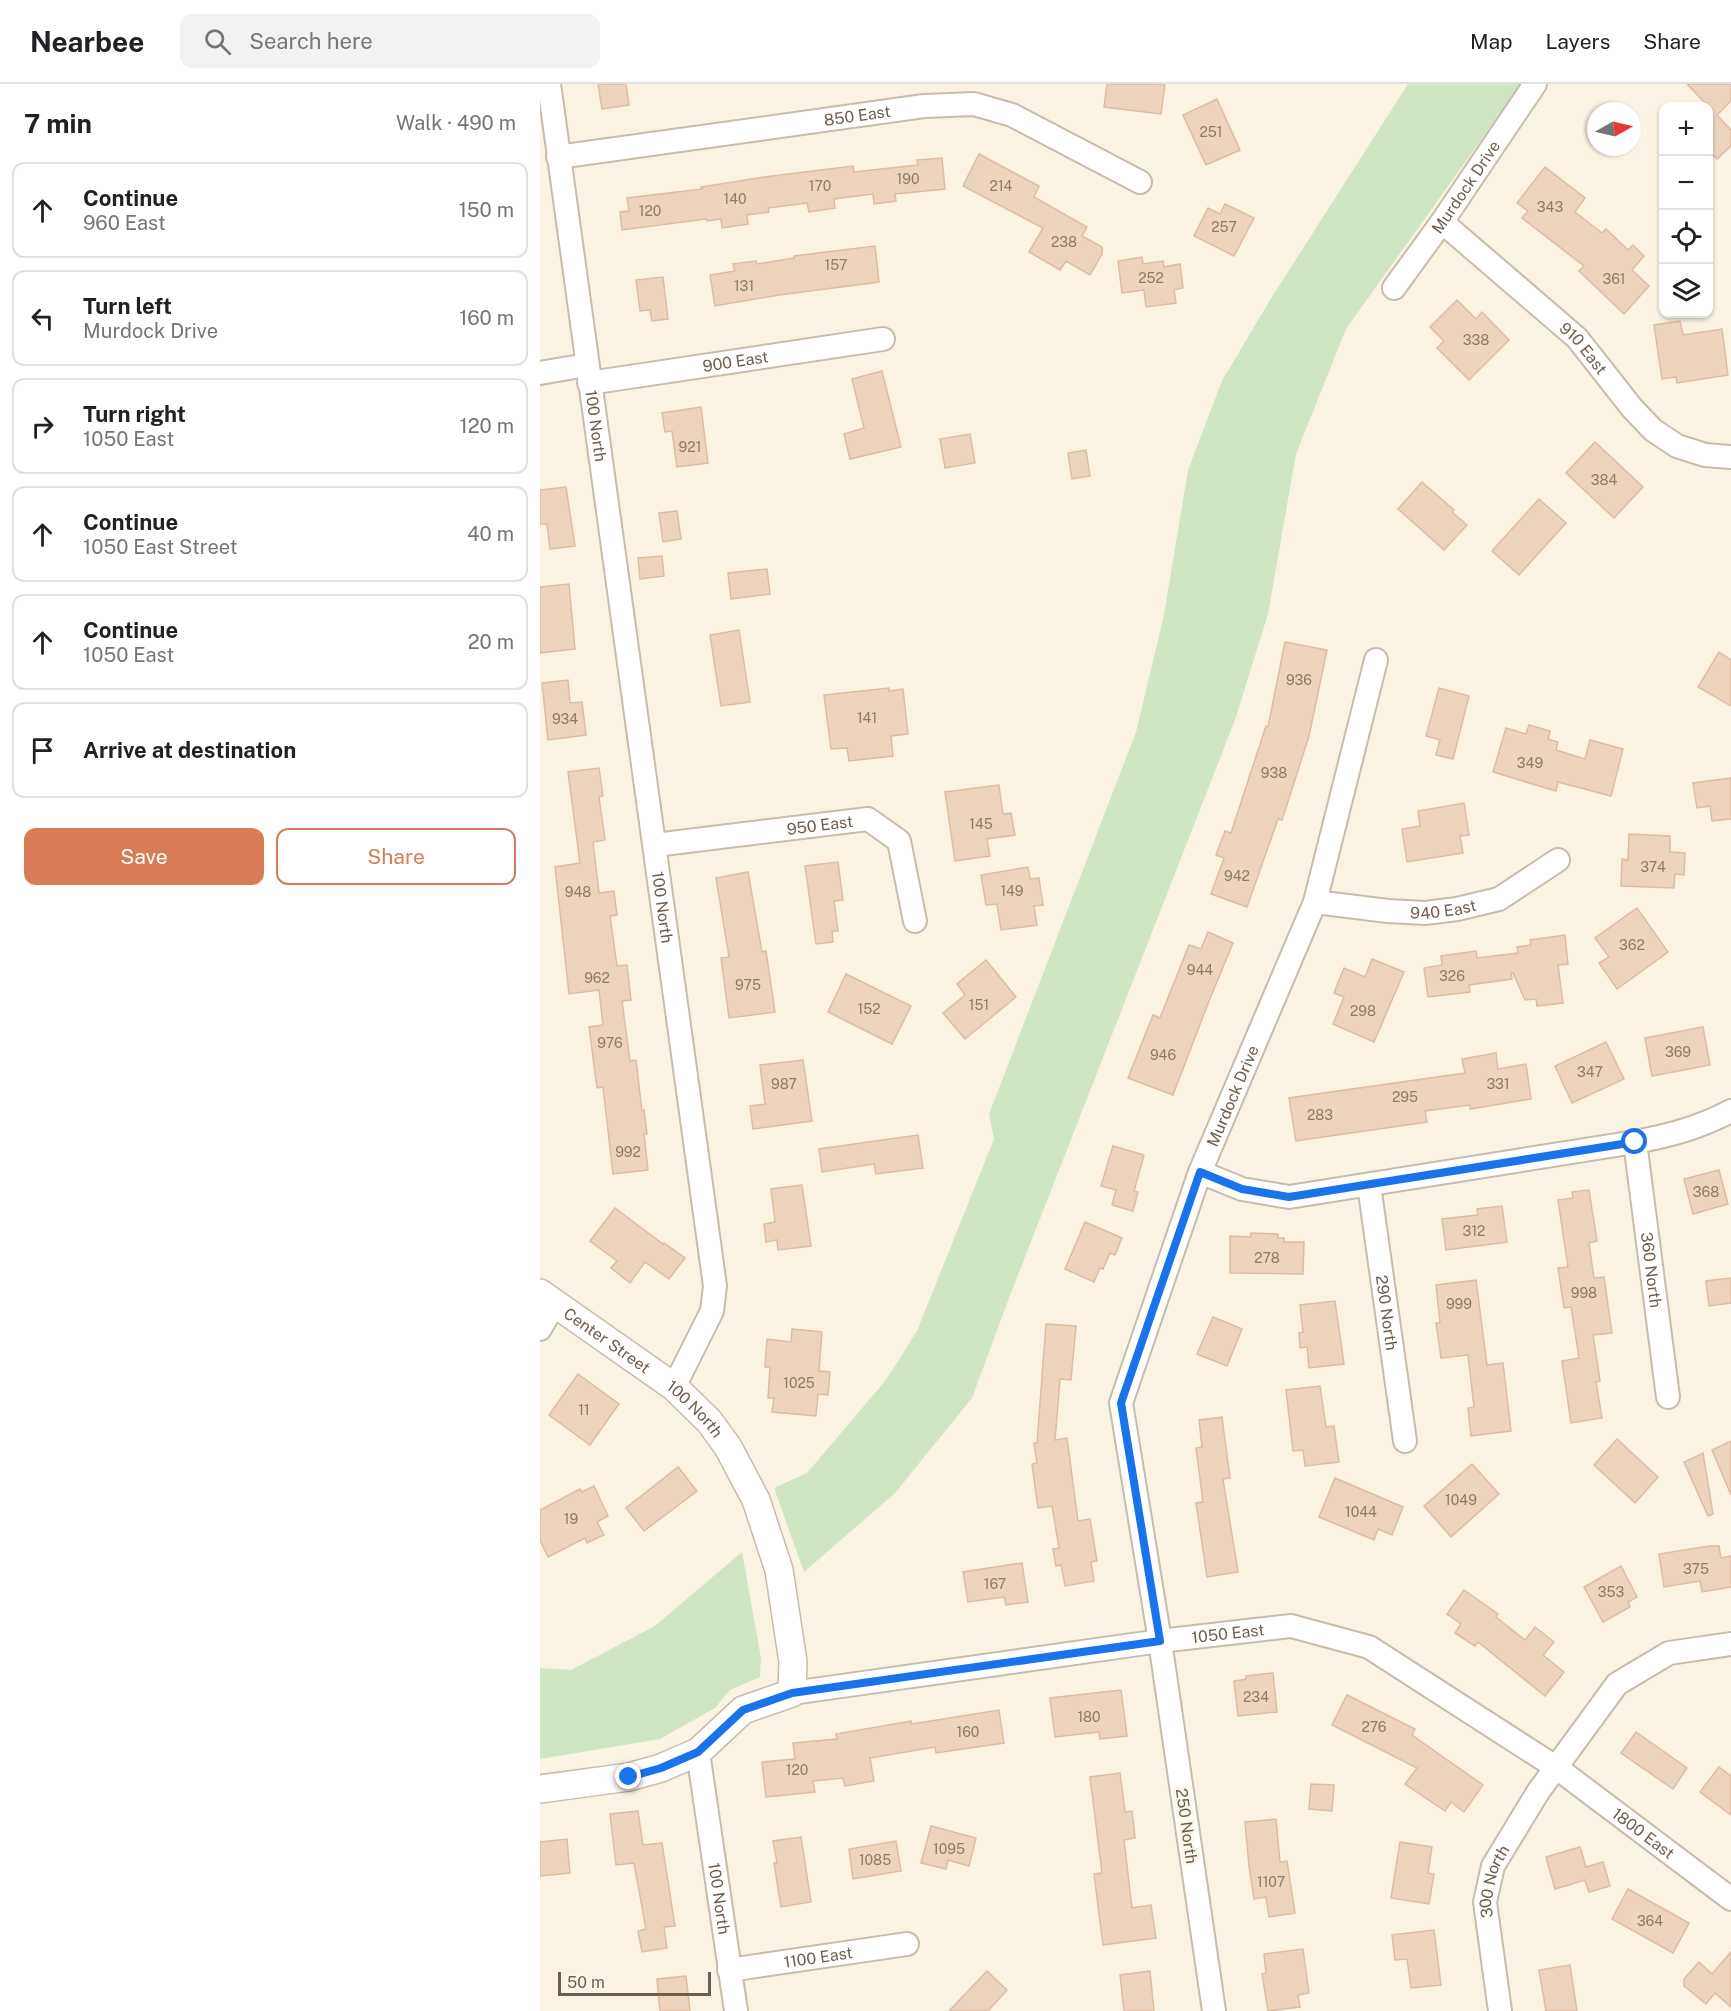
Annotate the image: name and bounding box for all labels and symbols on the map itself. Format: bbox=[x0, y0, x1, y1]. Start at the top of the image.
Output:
street label: 850 East bbox=[823, 102, 892, 130]
north arrow bbox=[1587, 102, 1641, 156]
house number: 251 bbox=[1199, 124, 1223, 140]
street label: Murdock Drive bbox=[1428, 137, 1504, 237]
house number: 190 bbox=[897, 171, 919, 187]
house number: 170 bbox=[809, 178, 831, 194]
house number: 214 bbox=[990, 178, 1013, 194]
house number: 140 bbox=[723, 191, 747, 207]
house number: 343 bbox=[1537, 199, 1563, 215]
house number: 120 bbox=[639, 203, 661, 219]
house number: 257 bbox=[1211, 219, 1237, 235]
house number: 238 bbox=[1051, 234, 1077, 250]
house number: 157 bbox=[824, 257, 848, 273]
house number: 252 bbox=[1138, 270, 1164, 286]
house number: 361 bbox=[1602, 271, 1626, 287]
house number: 131 bbox=[734, 278, 754, 294]
street label: 910 East bbox=[1556, 318, 1611, 378]
house number: 338 bbox=[1463, 332, 1489, 348]
street label: 900 East bbox=[701, 347, 770, 376]
street label: 100 North bbox=[581, 389, 610, 463]
house number: 921 bbox=[679, 439, 701, 455]
house number: 384 bbox=[1591, 472, 1617, 488]
house number: 936 bbox=[1286, 672, 1312, 688]
house number: 141 bbox=[857, 710, 877, 726]
house number: 934 bbox=[552, 711, 578, 727]
house number: 349 bbox=[1517, 755, 1543, 771]
house number: 938 bbox=[1261, 765, 1287, 781]
street label: 950 East bbox=[786, 812, 854, 839]
house number: 145 bbox=[969, 816, 993, 832]
house number: 374 bbox=[1640, 859, 1666, 875]
house number: 942 bbox=[1224, 868, 1250, 884]
street label: 100 North bbox=[648, 870, 677, 944]
house number: 149 bbox=[1000, 883, 1024, 899]
house number: 948 bbox=[565, 884, 591, 900]
street label: 940 East bbox=[1410, 896, 1478, 924]
house number: 362 bbox=[1619, 937, 1645, 953]
house number: 944 bbox=[1187, 962, 1213, 978]
house number: 326 bbox=[1439, 968, 1465, 984]
house number: 962 bbox=[584, 970, 610, 986]
house number: 975 bbox=[735, 977, 761, 993]
house number: 151 bbox=[969, 997, 989, 1013]
house number: 152 bbox=[857, 1001, 881, 1017]
house number: 298 bbox=[1350, 1003, 1376, 1019]
house number: 976 bbox=[597, 1035, 623, 1051]
street label: Murdock Drive bbox=[1203, 1043, 1263, 1150]
house number: 369 bbox=[1665, 1044, 1691, 1060]
house number: 946 bbox=[1150, 1047, 1176, 1063]
house number: 347 bbox=[1577, 1064, 1603, 1080]
house number: 987 bbox=[771, 1076, 797, 1092]
house number: 331 bbox=[1486, 1076, 1510, 1092]
house number: 295 bbox=[1392, 1089, 1418, 1105]
house number: 283 bbox=[1307, 1107, 1333, 1123]
route start bbox=[1621, 1128, 1647, 1154]
house number: 992 bbox=[615, 1144, 641, 1160]
house number: 368 bbox=[1693, 1184, 1719, 1200]
house number: 312 bbox=[1463, 1223, 1485, 1239]
street label: 360 North bbox=[1637, 1231, 1665, 1309]
house number: 278 bbox=[1254, 1250, 1280, 1266]
street label: 290 North bbox=[1372, 1274, 1401, 1352]
house number: 998 bbox=[1571, 1285, 1597, 1301]
house number: 999 bbox=[1446, 1296, 1472, 1312]
street label: Center Street bbox=[560, 1304, 654, 1377]
house number: 1025 bbox=[783, 1375, 815, 1391]
street label: 100 North bbox=[663, 1376, 727, 1441]
house number: 11 bbox=[578, 1402, 590, 1418]
house number: 1049 bbox=[1445, 1492, 1477, 1508]
house number: 1044 bbox=[1345, 1504, 1377, 1520]
house number: 19 bbox=[564, 1511, 578, 1527]
house number: 375 bbox=[1683, 1561, 1709, 1577]
house number: 167 bbox=[984, 1576, 1006, 1592]
house number: 353 bbox=[1598, 1584, 1624, 1600]
street label: 1050 East bbox=[1191, 1620, 1265, 1647]
house number: 234 bbox=[1243, 1689, 1269, 1705]
house number: 180 bbox=[1077, 1709, 1101, 1725]
house number: 276 bbox=[1361, 1719, 1387, 1735]
house number: 160 bbox=[957, 1724, 979, 1740]
house number: 120 bbox=[786, 1762, 808, 1778]
route end bbox=[615, 1763, 641, 1789]
street label: 250 North bbox=[1172, 1787, 1201, 1865]
street label: 1800 East bbox=[1608, 1804, 1678, 1863]
house number: 1095 bbox=[933, 1841, 965, 1857]
street label: 300 North bbox=[1476, 1842, 1514, 1919]
house number: 1085 bbox=[859, 1852, 891, 1868]
street label: 100 North bbox=[704, 1861, 734, 1936]
house number: 1107 bbox=[1257, 1874, 1285, 1890]
house number: 364 bbox=[1637, 1913, 1663, 1929]
street label: 1100 East bbox=[783, 1943, 854, 1972]
scale bar bbox=[558, 1969, 711, 1996]

